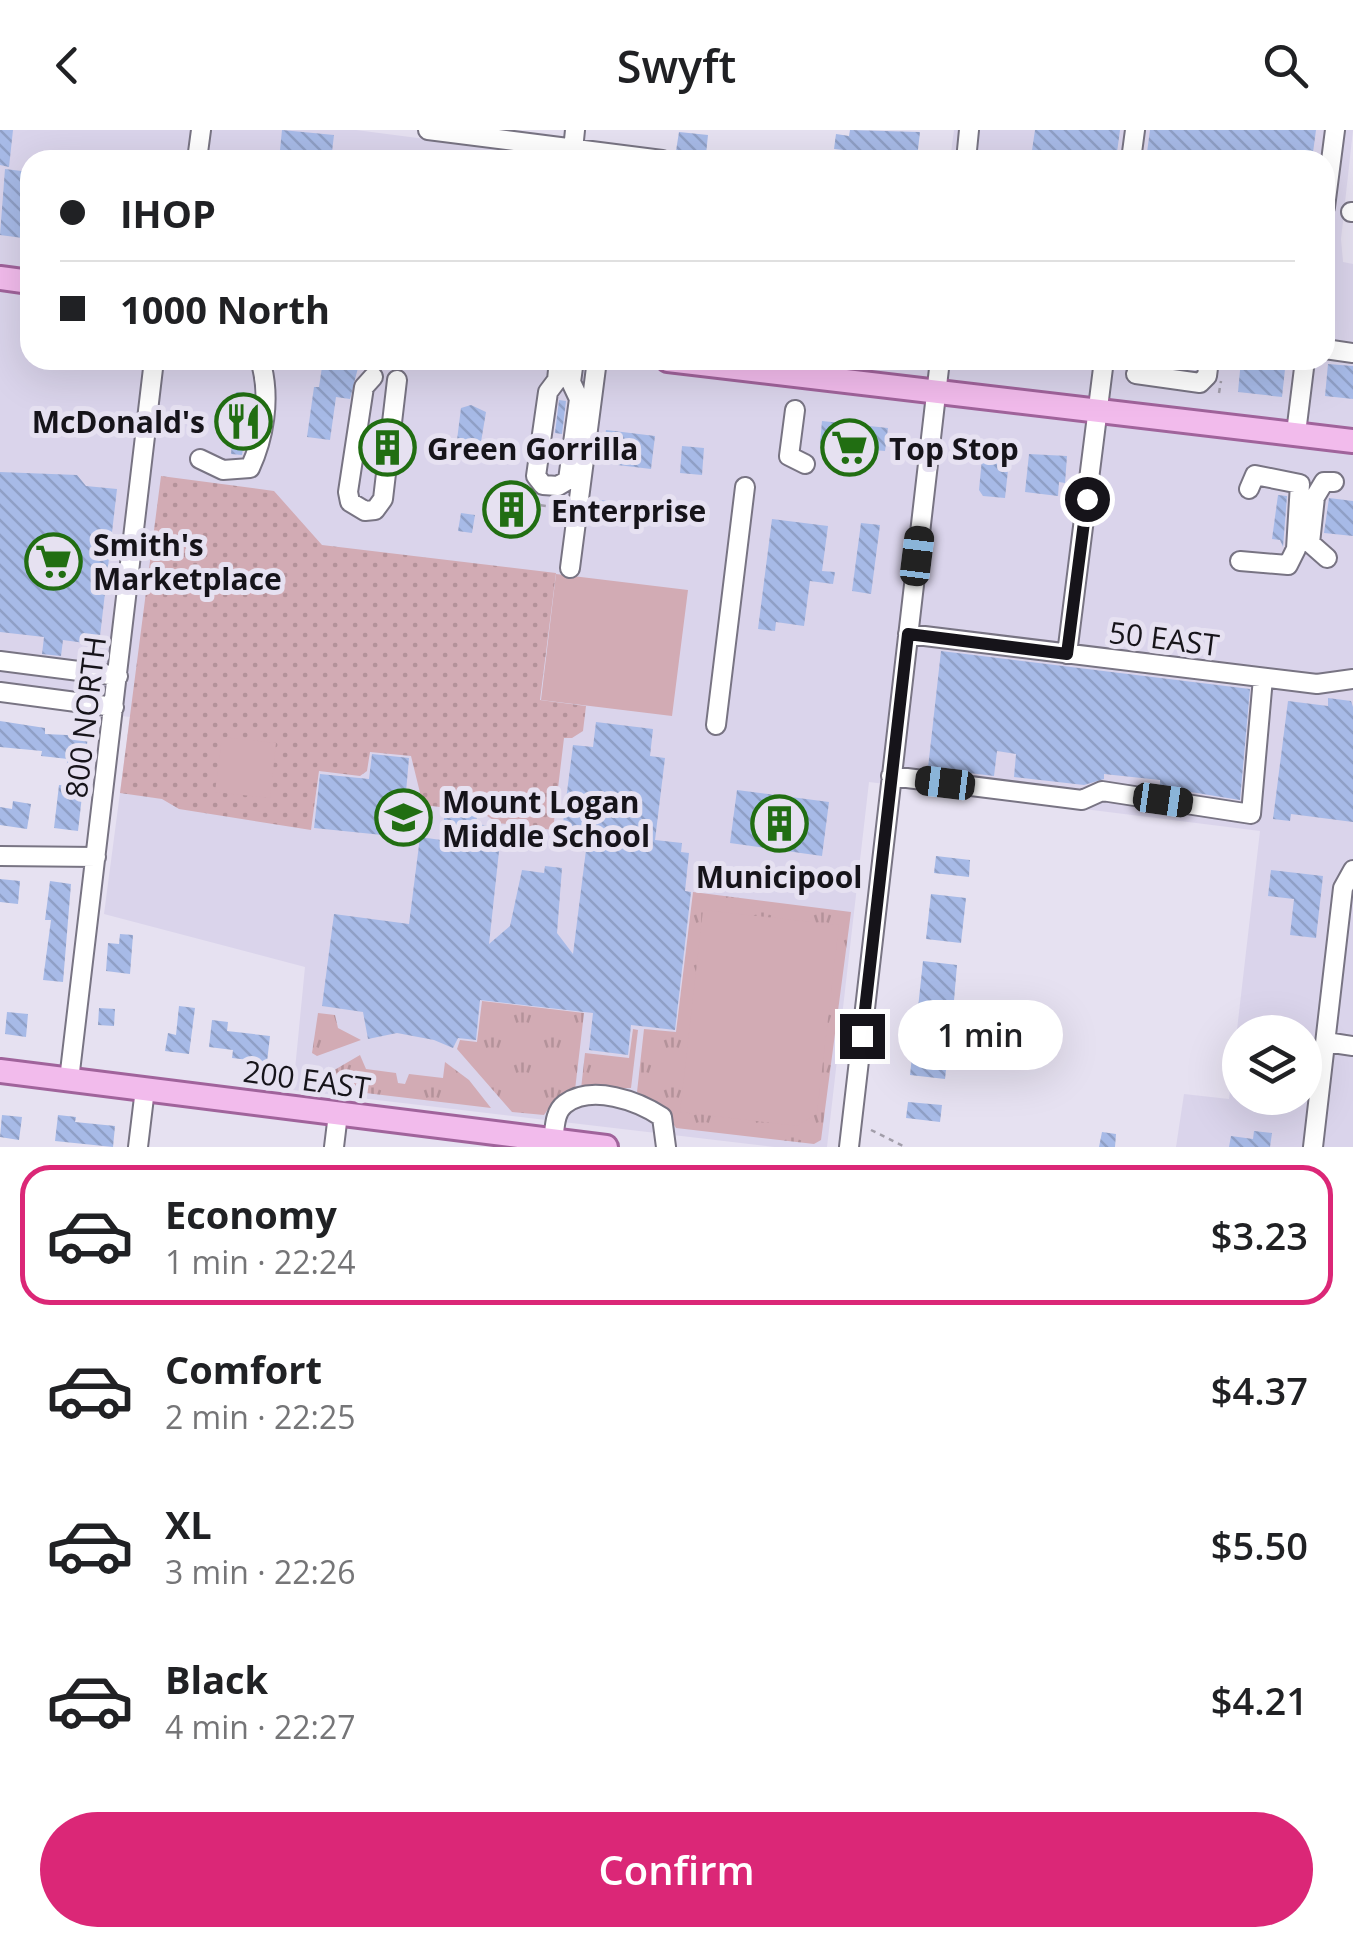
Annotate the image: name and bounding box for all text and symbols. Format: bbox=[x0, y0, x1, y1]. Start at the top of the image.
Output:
text: Swyft bbox=[617, 35, 736, 96]
icon: back bbox=[40, 38, 95, 93]
icon: search bbox=[1258, 38, 1313, 93]
text: IHOP bbox=[120, 187, 216, 239]
text: 1000 North bbox=[120, 283, 330, 335]
restaurant icon: McDonald's bbox=[214, 391, 274, 451]
place label: McDonald's bbox=[32, 401, 205, 442]
building icon: Green Gorrilla bbox=[358, 418, 418, 478]
supermarket icon: Top Stop bbox=[820, 418, 880, 478]
place label: Green Gorrilla bbox=[427, 428, 638, 469]
place label: Top Stop bbox=[889, 428, 1019, 469]
route start bbox=[1065, 477, 1110, 522]
building icon: Enterprise bbox=[482, 480, 542, 540]
place label: Enterprise bbox=[551, 490, 706, 531]
place label: Smith's Marketplace bbox=[93, 524, 282, 599]
car bbox=[898, 524, 936, 588]
supermarket icon: Smith's Marketplace bbox=[24, 531, 84, 591]
street label: 50 EAST bbox=[1107, 611, 1222, 665]
street label: 800 NORTH bbox=[55, 634, 115, 800]
car bbox=[913, 764, 977, 802]
place label: Mount Logan Middle School bbox=[442, 781, 650, 856]
car bbox=[1131, 781, 1195, 819]
school or university icon: Mount Logan Middle School bbox=[373, 788, 433, 848]
building icon: Municipool bbox=[749, 793, 809, 853]
place label: Municipool bbox=[696, 856, 862, 897]
callout: 1 min bbox=[897, 1001, 1062, 1071]
text: 1 min bbox=[937, 1013, 1024, 1056]
route end bbox=[840, 1014, 885, 1059]
map controls bbox=[1222, 1015, 1322, 1115]
button: layers bbox=[1222, 1015, 1322, 1115]
street label: 200 EAST bbox=[241, 1050, 374, 1108]
text: Economy bbox=[165, 1188, 337, 1240]
icon: car bbox=[45, 1190, 135, 1280]
text: $3.23 bbox=[1211, 1209, 1308, 1261]
text: 1 min · 22:24 bbox=[165, 1240, 356, 1283]
text: Comfort bbox=[165, 1343, 322, 1395]
icon: car bbox=[45, 1345, 135, 1435]
text: $4.37 bbox=[1211, 1364, 1308, 1416]
text: 2 min · 22:25 bbox=[165, 1395, 356, 1438]
text: XL bbox=[165, 1498, 212, 1550]
icon: car bbox=[45, 1500, 135, 1590]
text: $5.50 bbox=[1211, 1519, 1308, 1571]
text: 3 min · 22:26 bbox=[165, 1550, 356, 1593]
text: Black bbox=[165, 1653, 268, 1705]
icon: car bbox=[45, 1655, 135, 1745]
text: $4.21 bbox=[1211, 1674, 1308, 1726]
text: 4 min · 22:27 bbox=[165, 1705, 356, 1748]
button: Confirm bbox=[40, 1812, 1313, 1927]

